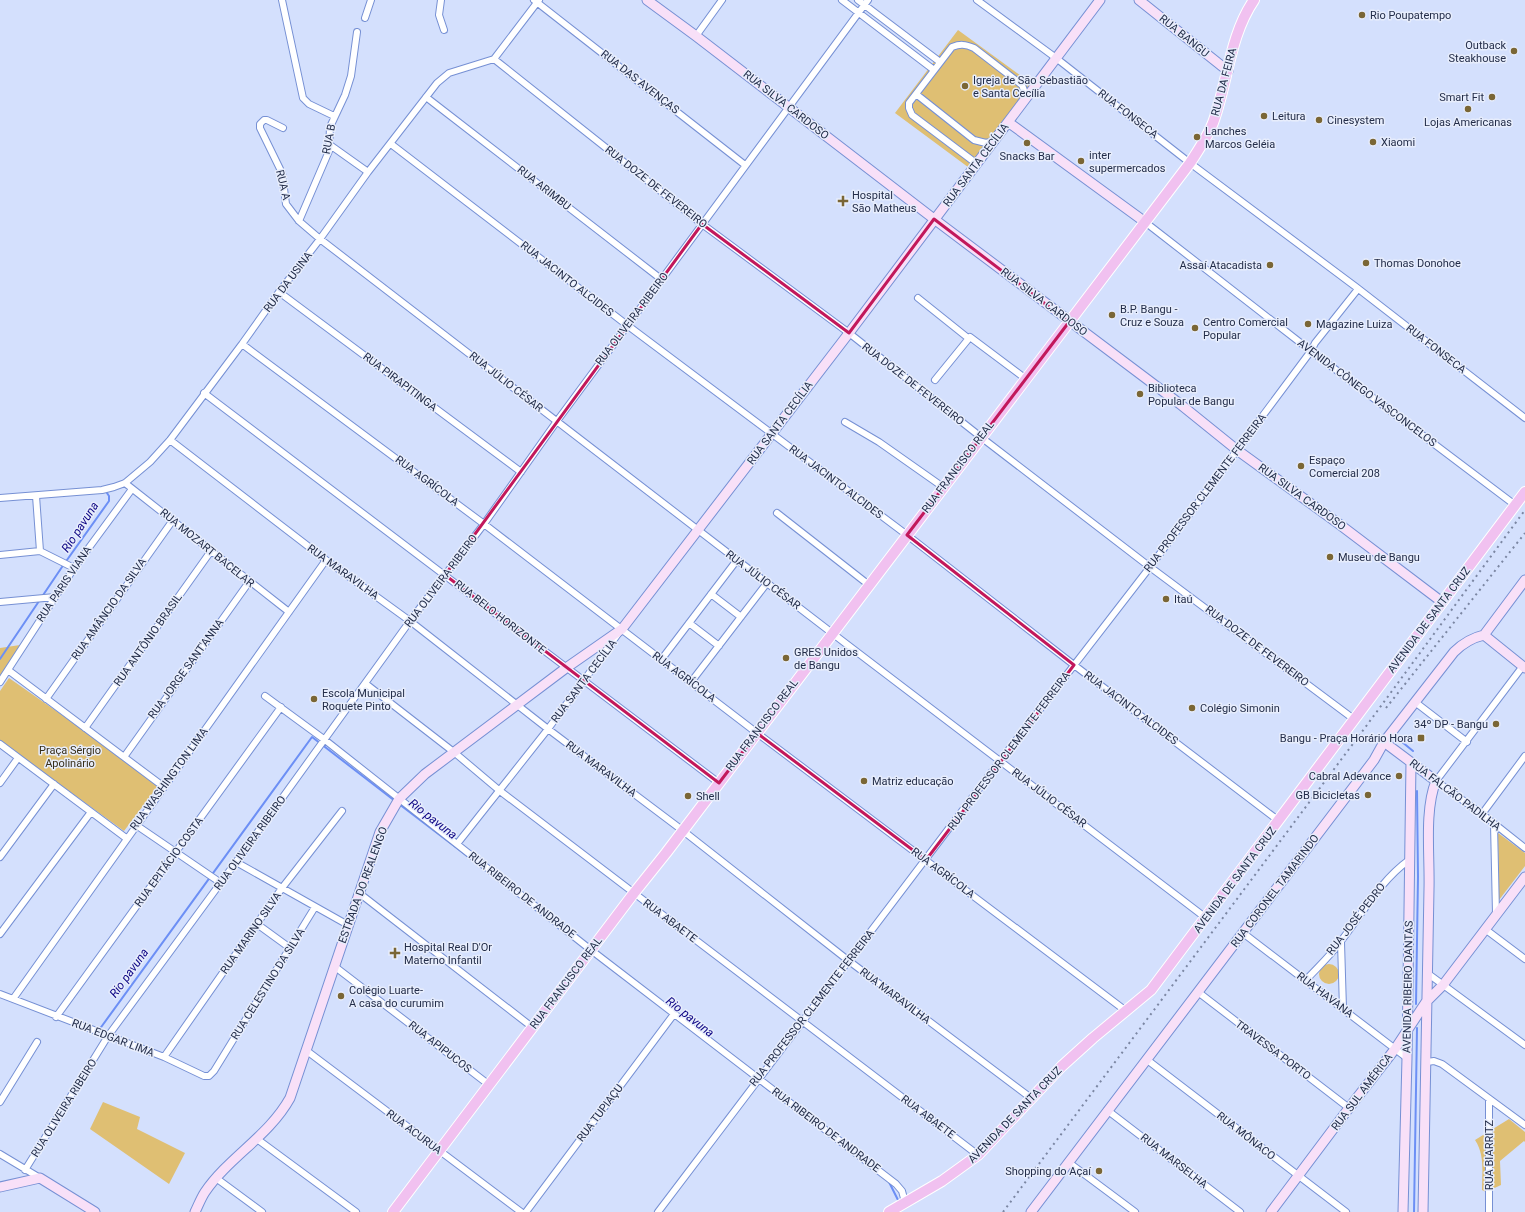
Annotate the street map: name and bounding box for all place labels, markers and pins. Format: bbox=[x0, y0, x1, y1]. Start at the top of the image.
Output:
place label: Rio Poupatempo bbox=[1370, 9, 1451, 22]
marker: Rio Poupatempo bbox=[1357, 10, 1367, 20]
place label: Outback Steakhouse bbox=[1449, 39, 1506, 65]
marker: Outback Steakhouse bbox=[1509, 46, 1519, 56]
place label: Igreja de São Sebastião e Santa Cecília bbox=[973, 74, 1088, 100]
marker: Igreja de São Sebastião e Santa Cecília bbox=[960, 81, 970, 91]
place label: Smart Fit bbox=[1439, 91, 1484, 104]
marker: Smart Fit bbox=[1487, 92, 1497, 102]
marker: Lojas Americanas bbox=[1463, 104, 1473, 114]
place label: Leitura bbox=[1272, 110, 1306, 123]
marker: Leitura bbox=[1259, 111, 1269, 121]
place label: Cinesystem bbox=[1327, 114, 1384, 127]
marker: Cinesystem bbox=[1314, 115, 1324, 125]
place label: Lojas Americanas bbox=[1424, 116, 1512, 129]
place label: Lanches Marcos Geléia bbox=[1205, 125, 1275, 151]
marker: Lanches Marcos Geléia bbox=[1192, 132, 1202, 142]
place label: Xiaomi bbox=[1381, 136, 1415, 149]
marker: Xiaomi bbox=[1368, 137, 1378, 147]
marker: Snacks Bar bbox=[1022, 138, 1032, 148]
place label: inter supermercados bbox=[1089, 149, 1166, 175]
place label: Snacks Bar bbox=[1000, 150, 1055, 163]
marker: inter supermercados bbox=[1076, 156, 1086, 166]
place label: Hospital São Matheus bbox=[852, 189, 917, 215]
marker: Hospital São Matheus bbox=[837, 195, 849, 207]
place label: Thomas Donohoe bbox=[1374, 257, 1461, 270]
marker: Thomas Donohoe bbox=[1361, 258, 1371, 268]
place label: Assaí Atacadista bbox=[1179, 259, 1262, 272]
marker: Assaí Atacadista bbox=[1265, 260, 1275, 270]
place label: B.P. Bangu - Cruz e Souza bbox=[1120, 303, 1184, 329]
marker: B.P. Bangu - Cruz e Souza bbox=[1107, 310, 1117, 320]
place label: Centro Comercial Popular bbox=[1203, 316, 1288, 342]
place label: Magazine Luiza bbox=[1316, 318, 1392, 331]
marker: Magazine Luiza bbox=[1303, 319, 1313, 329]
marker: Centro Comercial Popular bbox=[1190, 323, 1200, 333]
place label: Biblioteca Popular de Bangu bbox=[1148, 382, 1234, 408]
marker: Biblioteca Popular de Bangu bbox=[1135, 389, 1145, 399]
place label: Espaço Comercial 208 bbox=[1309, 454, 1380, 480]
marker: Espaço Comercial 208 bbox=[1296, 461, 1306, 471]
place label: Museu de Bangu bbox=[1338, 551, 1420, 564]
marker: Museu de Bangu bbox=[1325, 552, 1335, 562]
place label: Itaú bbox=[1174, 593, 1193, 606]
marker: Itaú bbox=[1161, 594, 1171, 604]
place label: GRES Unidos de Bangu bbox=[794, 646, 858, 672]
marker: GRES Unidos de Bangu bbox=[781, 653, 791, 663]
place label: Escola Municipal Roquete Pinto bbox=[322, 687, 405, 713]
marker: Escola Municipal Roquete Pinto bbox=[309, 694, 319, 704]
place label: Colégio Simonin bbox=[1200, 702, 1280, 715]
marker: Colégio Simonin bbox=[1187, 703, 1197, 713]
place label: 34º DP - Bangu bbox=[1414, 718, 1488, 731]
marker: 34º DP - Bangu bbox=[1491, 719, 1501, 729]
place label: Bangu - Praça Horário Hora bbox=[1280, 732, 1413, 745]
marker: Bangu - Praça Horário Hora bbox=[1416, 733, 1426, 743]
place label: Cabral Adevance bbox=[1309, 770, 1391, 783]
marker: Cabral Adevance bbox=[1394, 771, 1404, 781]
place label: Matriz educação bbox=[872, 775, 954, 788]
marker: Matriz educação bbox=[859, 776, 869, 786]
place label: GB Bicicletas bbox=[1295, 789, 1360, 802]
place label: Shell bbox=[696, 790, 720, 803]
marker: GB Bicicletas bbox=[1363, 790, 1373, 800]
marker: Shell bbox=[683, 791, 693, 801]
place label: Hospital Real D'Or Materno Infantil bbox=[404, 941, 492, 967]
marker: Hospital Real D'Or Materno Infantil bbox=[389, 947, 401, 959]
place label: Colégio Luarte- A casa do curumim bbox=[349, 984, 444, 1010]
marker: Colégio Luarte- A casa do curumim bbox=[336, 991, 346, 1001]
place label: Shopping do Açaí bbox=[1005, 1165, 1092, 1178]
marker: Shopping do Açaí bbox=[1094, 1166, 1104, 1176]

